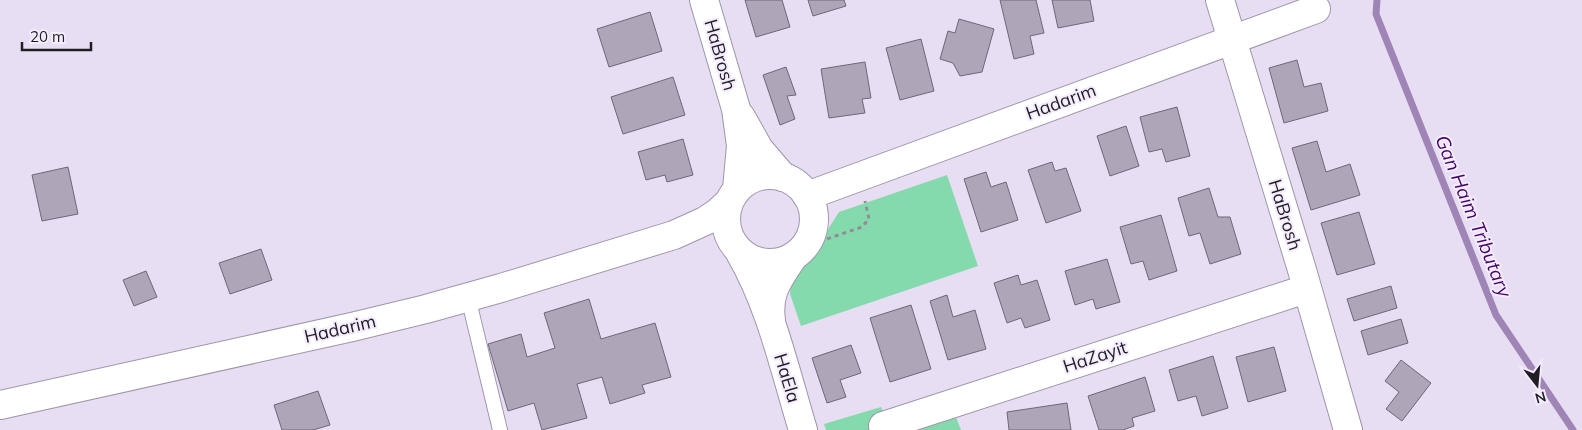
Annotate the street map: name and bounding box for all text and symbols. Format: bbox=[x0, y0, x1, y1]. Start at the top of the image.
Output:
street label: HaBrosh bbox=[699, 17, 742, 93]
scale bar bbox=[22, 20, 91, 52]
text: 20 m bbox=[30, 27, 65, 46]
street label: Hadarim bbox=[1023, 78, 1099, 125]
water label: Gan Haim Tributary bbox=[1430, 131, 1518, 301]
street label: HaBrosh bbox=[1264, 177, 1307, 253]
street label: Hadarim bbox=[302, 309, 378, 348]
street label: HaZayit bbox=[1060, 335, 1130, 378]
street label: HaEla bbox=[769, 350, 806, 405]
north arrow bbox=[1512, 360, 1562, 410]
text: N bbox=[1533, 387, 1548, 408]

